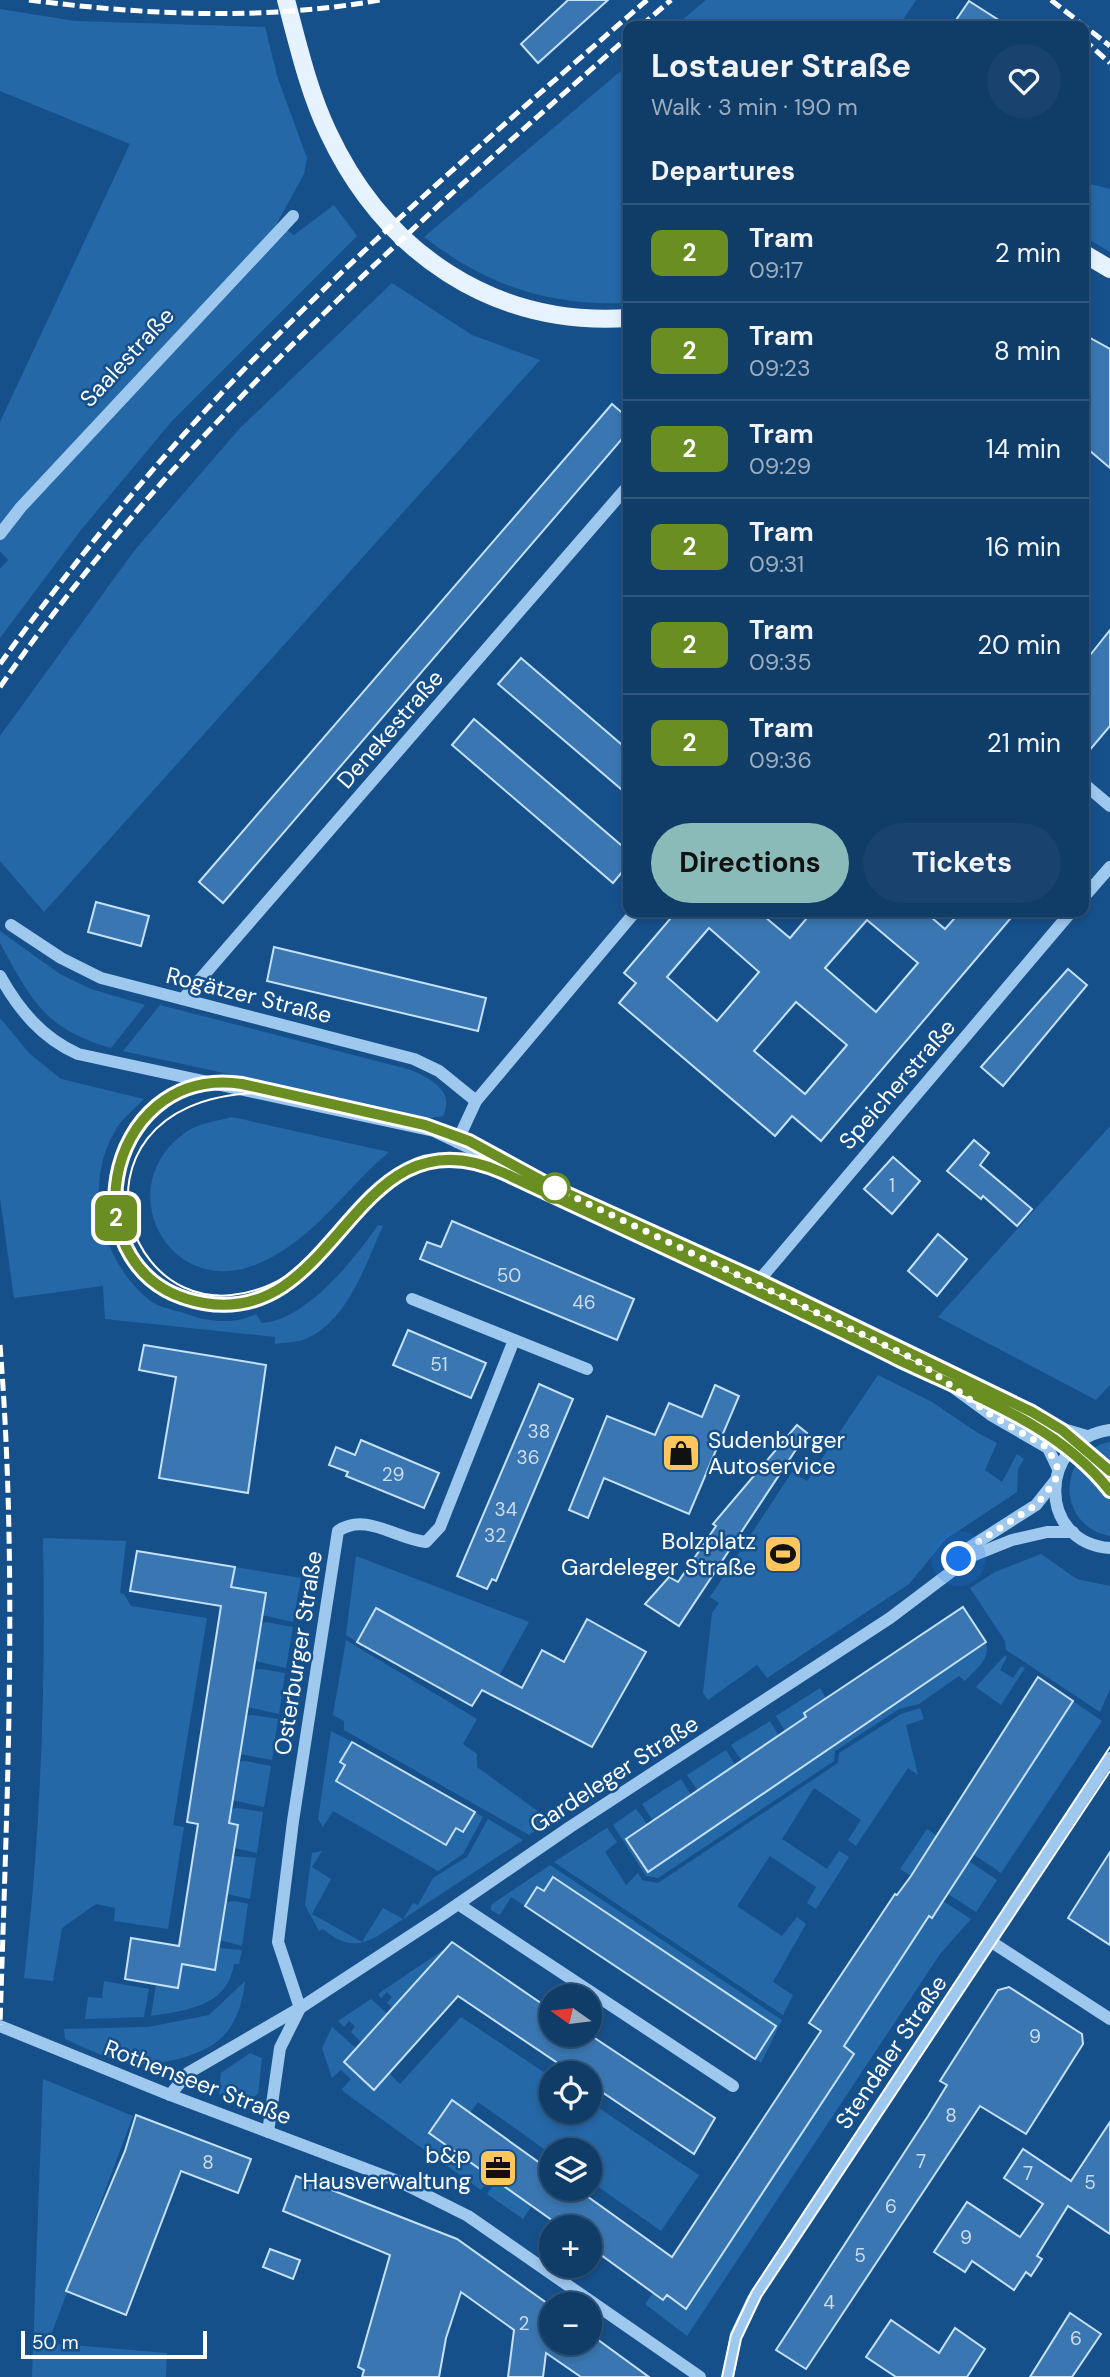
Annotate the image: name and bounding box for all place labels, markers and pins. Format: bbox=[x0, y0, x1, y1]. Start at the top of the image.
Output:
unlabelled marker bbox=[540, 1173, 570, 1203]
place label: Sudenburger Autoservice bbox=[708, 1425, 845, 1481]
shop icon: Sudenburger Autoservice bbox=[660, 1432, 702, 1474]
place label: Bolzplatz Gardeleger Straße bbox=[561, 1526, 756, 1582]
sports icon: Bolzplatz Gardeleger Straße bbox=[762, 1533, 804, 1575]
place label: b&p Hausverwaltung bbox=[303, 2140, 471, 2196]
office icon: b&p Hausverwaltung bbox=[477, 2147, 519, 2189]

